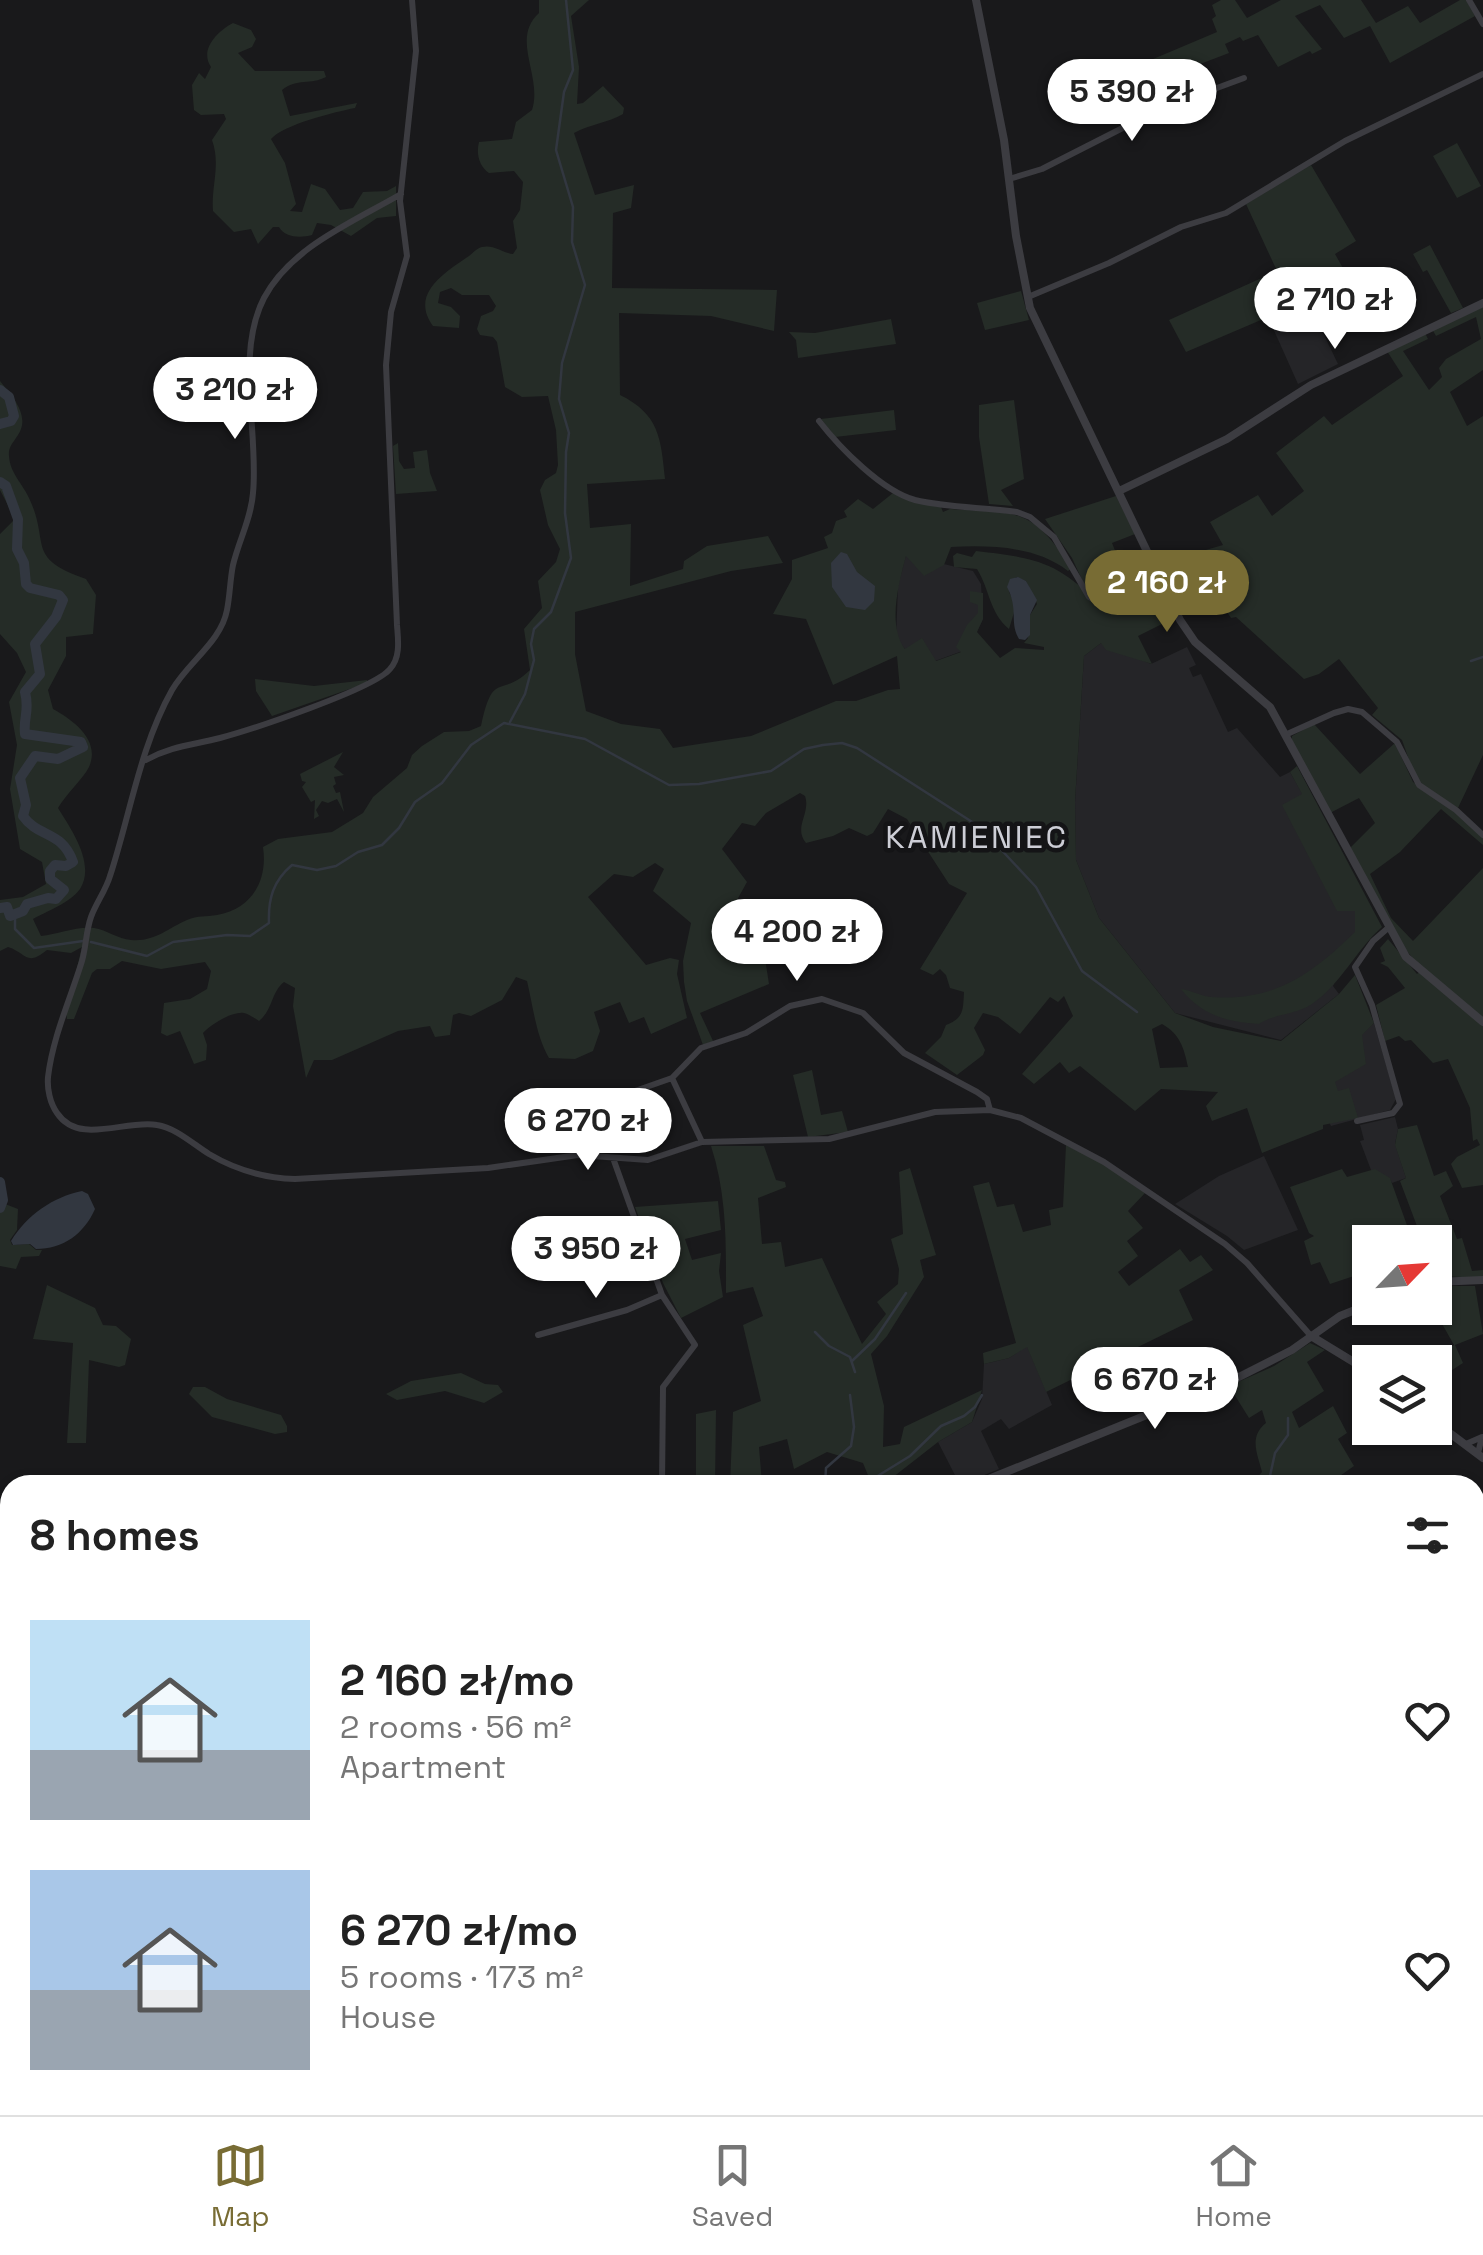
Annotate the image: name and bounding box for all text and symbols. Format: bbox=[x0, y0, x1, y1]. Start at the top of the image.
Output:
pin: 5 390 zł bbox=[1029, 59, 1235, 144]
text: 5 390 zł bbox=[1069, 71, 1195, 111]
pin: 2 710 zł bbox=[1232, 267, 1438, 352]
text: 2 710 zł bbox=[1276, 279, 1394, 319]
pin: 3 210 zł bbox=[132, 357, 338, 442]
text: 3 210 zł bbox=[175, 369, 295, 409]
pin: 2 160 zł bbox=[1064, 550, 1270, 635]
text: 2 160 zł bbox=[1107, 562, 1227, 602]
district label: KAMIENIEC bbox=[885, 817, 1069, 857]
pin: 4 200 zł bbox=[694, 899, 900, 984]
text: 4 200 zł bbox=[734, 911, 860, 951]
pin: 6 270 zł bbox=[485, 1088, 691, 1173]
text: 6 270 zł bbox=[527, 1100, 649, 1140]
pin: 3 950 zł bbox=[493, 1216, 699, 1301]
north arrow bbox=[1352, 1225, 1452, 1325]
map controls bbox=[1352, 1225, 1452, 1445]
text: 3 950 zł bbox=[533, 1228, 659, 1268]
button: layers bbox=[1352, 1345, 1452, 1445]
pin: 6 670 zł bbox=[1052, 1347, 1258, 1432]
text: 6 670 zł bbox=[1093, 1359, 1217, 1399]
icon: filters bbox=[1400, 1508, 1455, 1563]
text: 8 homes bbox=[30, 1509, 200, 1562]
text: 2 160 zł/mo bbox=[340, 1654, 574, 1707]
icon: home bbox=[110, 1660, 230, 1780]
icon: heart bbox=[1400, 1693, 1455, 1748]
text: 2 rooms · 56 m² bbox=[340, 1707, 572, 1747]
text: Apartment bbox=[340, 1747, 506, 1787]
text: 6 270 zł/mo bbox=[340, 1904, 578, 1957]
icon: home bbox=[110, 1910, 230, 2030]
icon: heart bbox=[1400, 1943, 1455, 1998]
text: 5 rooms · 173 m² bbox=[340, 1957, 583, 1997]
text: House bbox=[340, 1997, 436, 2037]
tab: Map bbox=[211, 2138, 269, 2234]
tab: Saved bbox=[692, 2138, 773, 2234]
tab: Home bbox=[1196, 2138, 1272, 2234]

